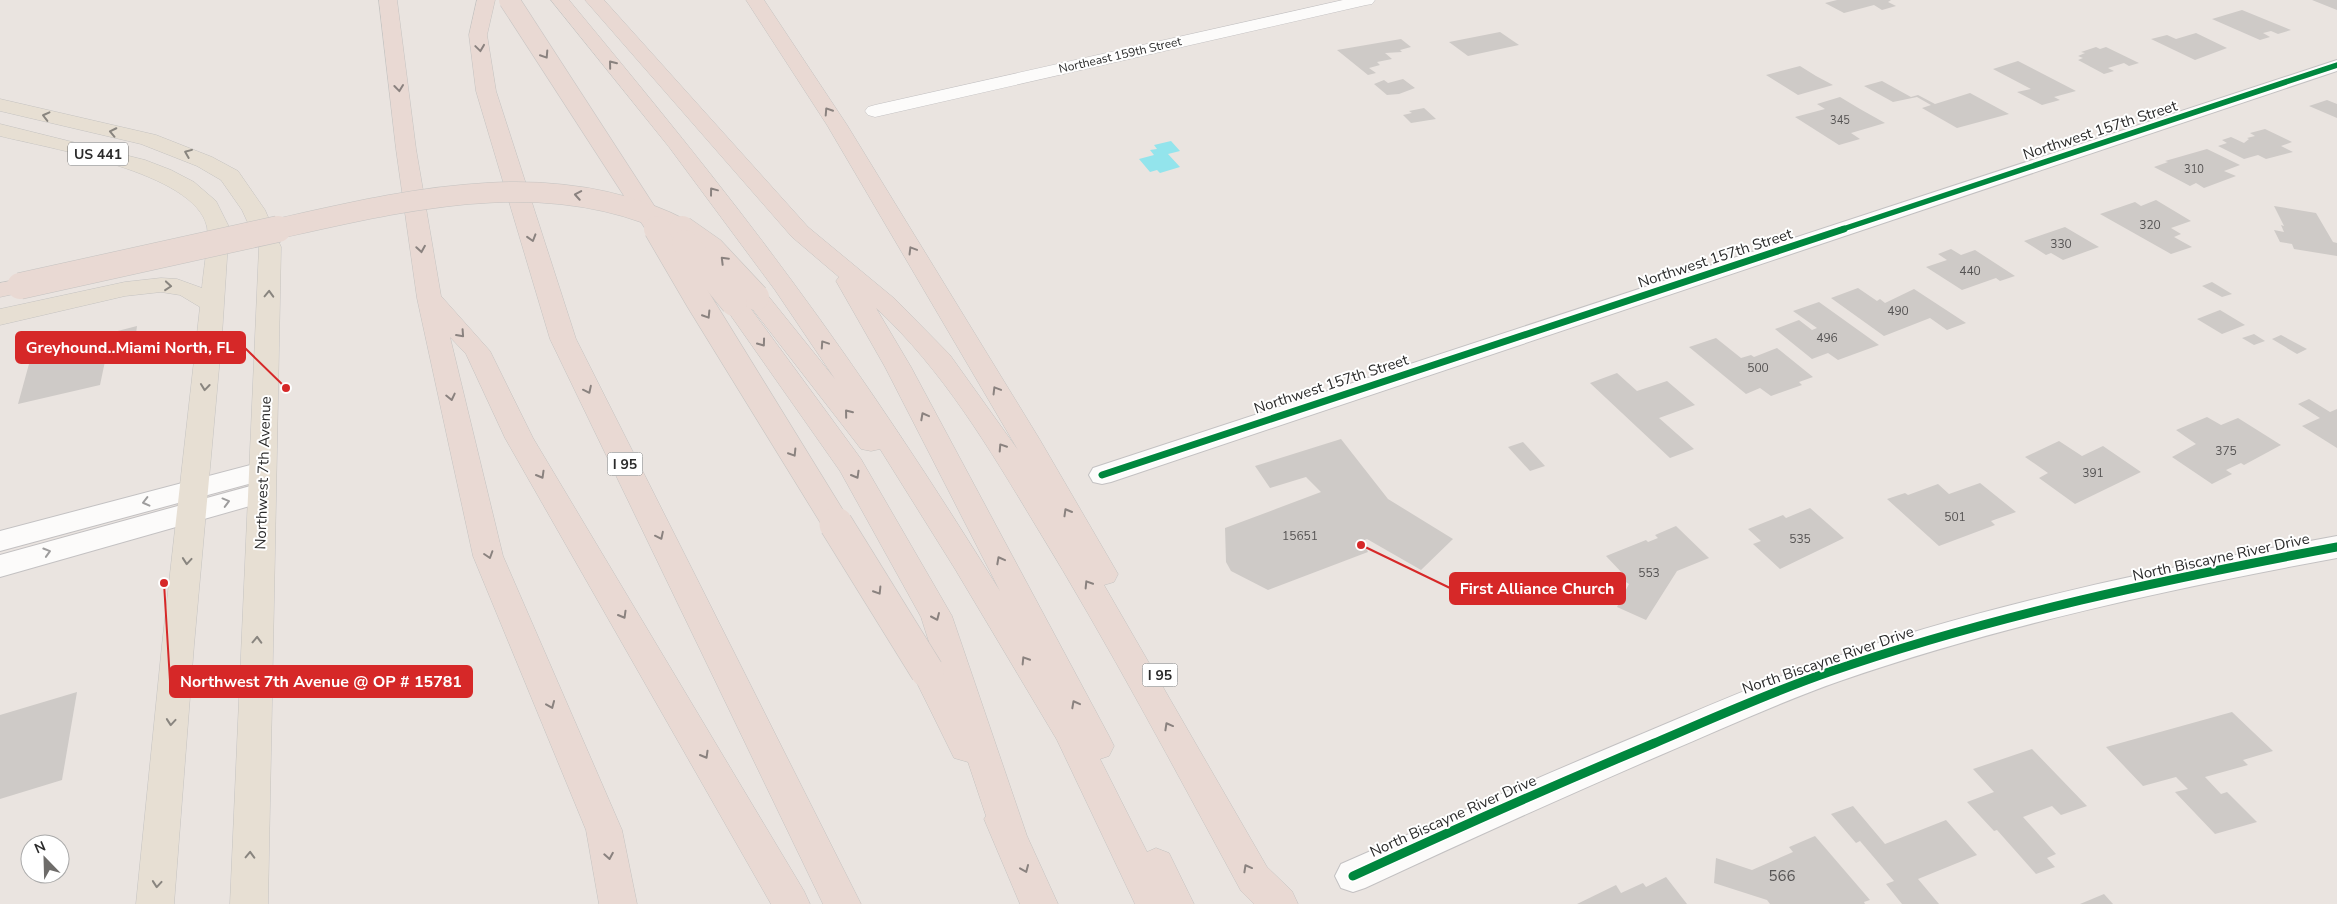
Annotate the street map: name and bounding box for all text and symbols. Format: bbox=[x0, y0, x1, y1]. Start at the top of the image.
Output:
street label: Northeast 159th Street bbox=[1057, 33, 1184, 77]
one-way arrow bbox=[474, 44, 485, 52]
one-way arrow bbox=[539, 50, 548, 59]
one-way arrow bbox=[609, 61, 617, 70]
one-way arrow bbox=[393, 84, 404, 92]
street label: Northwest 157th Street bbox=[2020, 95, 2180, 164]
one-way arrow bbox=[825, 108, 835, 117]
one-way arrow bbox=[41, 111, 50, 122]
house number: 345 bbox=[1830, 113, 1850, 128]
one-way arrow bbox=[108, 127, 117, 138]
road number: US 441 bbox=[68, 142, 128, 166]
one-way arrow bbox=[184, 148, 193, 159]
house number: 310 bbox=[2184, 162, 2204, 177]
one-way arrow bbox=[710, 188, 718, 197]
one-way arrow bbox=[574, 191, 582, 201]
house number: 320 bbox=[2139, 217, 2161, 233]
street label: Northwest 157th Street bbox=[1635, 223, 1795, 292]
one-way arrow bbox=[527, 233, 537, 241]
house number: 330 bbox=[2050, 236, 2072, 252]
one-way arrow bbox=[415, 245, 425, 253]
one-way arrow bbox=[909, 247, 919, 256]
one-way arrow bbox=[721, 257, 730, 266]
house number: 440 bbox=[1959, 263, 1981, 279]
one-way arrow bbox=[164, 280, 172, 291]
one-way arrow bbox=[263, 289, 274, 297]
house number: 490 bbox=[1887, 303, 1909, 319]
one-way arrow bbox=[701, 309, 711, 318]
one-way arrow bbox=[455, 329, 464, 338]
house number: 496 bbox=[1816, 330, 1838, 346]
callout: Greyhound..Miami North, FL bbox=[16, 332, 245, 363]
text: Greyhound..Miami North, FL bbox=[26, 337, 234, 359]
one-way arrow bbox=[756, 337, 765, 347]
one-way arrow bbox=[821, 341, 830, 350]
street label: Northwest 157th Street bbox=[1251, 349, 1411, 418]
house number: 500 bbox=[1747, 360, 1769, 376]
one-way arrow bbox=[200, 384, 211, 392]
one-way arrow bbox=[582, 385, 592, 394]
one-way arrow bbox=[992, 386, 1002, 395]
one-way arrow bbox=[445, 392, 456, 401]
street label: Northwest 7th Avenue bbox=[250, 396, 276, 550]
one-way arrow bbox=[845, 410, 854, 419]
one-way arrow bbox=[920, 412, 930, 421]
one-way arrow bbox=[999, 443, 1008, 452]
house number: 375 bbox=[2215, 443, 2237, 459]
one-way arrow bbox=[786, 447, 796, 456]
road number: I 95 bbox=[608, 452, 642, 476]
house number: 391 bbox=[2082, 465, 2104, 481]
one-way arrow bbox=[534, 470, 544, 479]
one-way arrow bbox=[850, 470, 860, 479]
one-way arrow bbox=[143, 496, 151, 506]
one-way arrow bbox=[222, 498, 230, 508]
one-way arrow bbox=[1063, 508, 1073, 517]
house number: 501 bbox=[1944, 509, 1966, 525]
house number: 15651 bbox=[1282, 528, 1318, 544]
street label: North Biscayne River Drive bbox=[2131, 528, 2311, 586]
one-way arrow bbox=[654, 530, 664, 539]
house number: 535 bbox=[1789, 531, 1811, 547]
one-way arrow bbox=[42, 547, 50, 557]
one-way arrow bbox=[483, 550, 493, 558]
one-way arrow bbox=[996, 556, 1006, 565]
one-way arrow bbox=[182, 557, 193, 565]
house number: 553 bbox=[1638, 565, 1660, 581]
callout: First Alliance Church bbox=[1450, 573, 1625, 604]
text: First Alliance Church bbox=[1460, 578, 1614, 600]
one-way arrow bbox=[1084, 581, 1094, 590]
one-way arrow bbox=[871, 586, 881, 595]
one-way arrow bbox=[617, 610, 627, 619]
one-way arrow bbox=[929, 612, 940, 621]
street label: North Biscayne River Drive bbox=[1739, 621, 1917, 699]
one-way arrow bbox=[252, 636, 262, 644]
one-way arrow bbox=[1022, 656, 1032, 665]
road number: I 95 bbox=[1142, 664, 1178, 686]
callout: Northwest 7th Avenue @ OP # 15781 bbox=[170, 666, 472, 697]
text: Northwest 7th Avenue @ OP # 15781 bbox=[180, 671, 462, 693]
one-way arrow bbox=[545, 700, 556, 709]
one-way arrow bbox=[1071, 700, 1081, 709]
one-way arrow bbox=[166, 719, 177, 727]
one-way arrow bbox=[1165, 722, 1175, 731]
one-way arrow bbox=[699, 750, 709, 759]
street label: North Biscayne River Drive bbox=[1367, 770, 1539, 862]
north arrow bbox=[20, 834, 70, 884]
text: N bbox=[32, 837, 49, 858]
one-way arrow bbox=[245, 851, 255, 859]
one-way arrow bbox=[603, 851, 614, 860]
one-way arrow bbox=[1018, 864, 1029, 873]
one-way arrow bbox=[1244, 864, 1254, 873]
house number: 566 bbox=[1768, 866, 1796, 886]
one-way arrow bbox=[152, 881, 163, 889]

